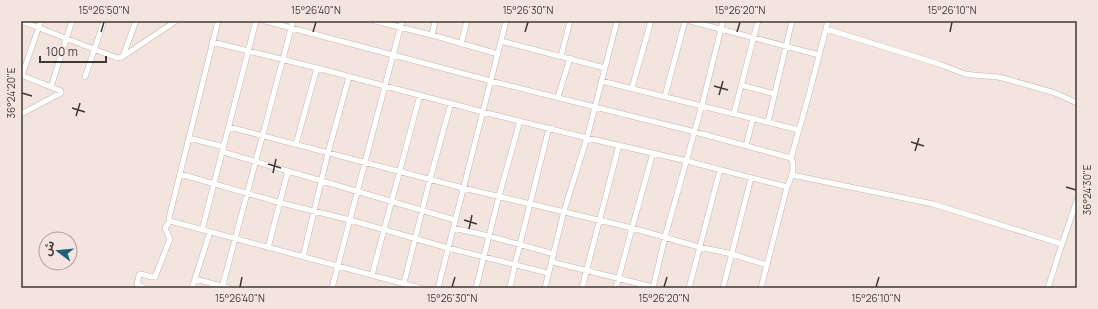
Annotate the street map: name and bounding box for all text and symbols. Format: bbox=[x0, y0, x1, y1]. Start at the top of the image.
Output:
text: 15°26'50"N bbox=[79, 3, 130, 17]
text: 15°26'40"N bbox=[291, 3, 341, 17]
text: 15°26'30"N bbox=[503, 3, 553, 17]
text: 15°26'20"N bbox=[715, 3, 766, 17]
text: 15°26'10"N bbox=[928, 3, 977, 17]
scale bar bbox=[40, 38, 106, 64]
text: 100 m bbox=[46, 43, 78, 60]
text: 36°24'20"E bbox=[4, 67, 18, 118]
text: 36°24'30"E bbox=[1080, 164, 1094, 215]
north arrow bbox=[38, 231, 78, 271]
text: ش bbox=[39, 239, 57, 257]
text: 15°26'40"N bbox=[215, 291, 265, 305]
text: 15°26'30"N bbox=[427, 291, 477, 305]
text: 15°26'20"N bbox=[639, 291, 690, 305]
text: 15°26'10"N bbox=[852, 291, 901, 305]

